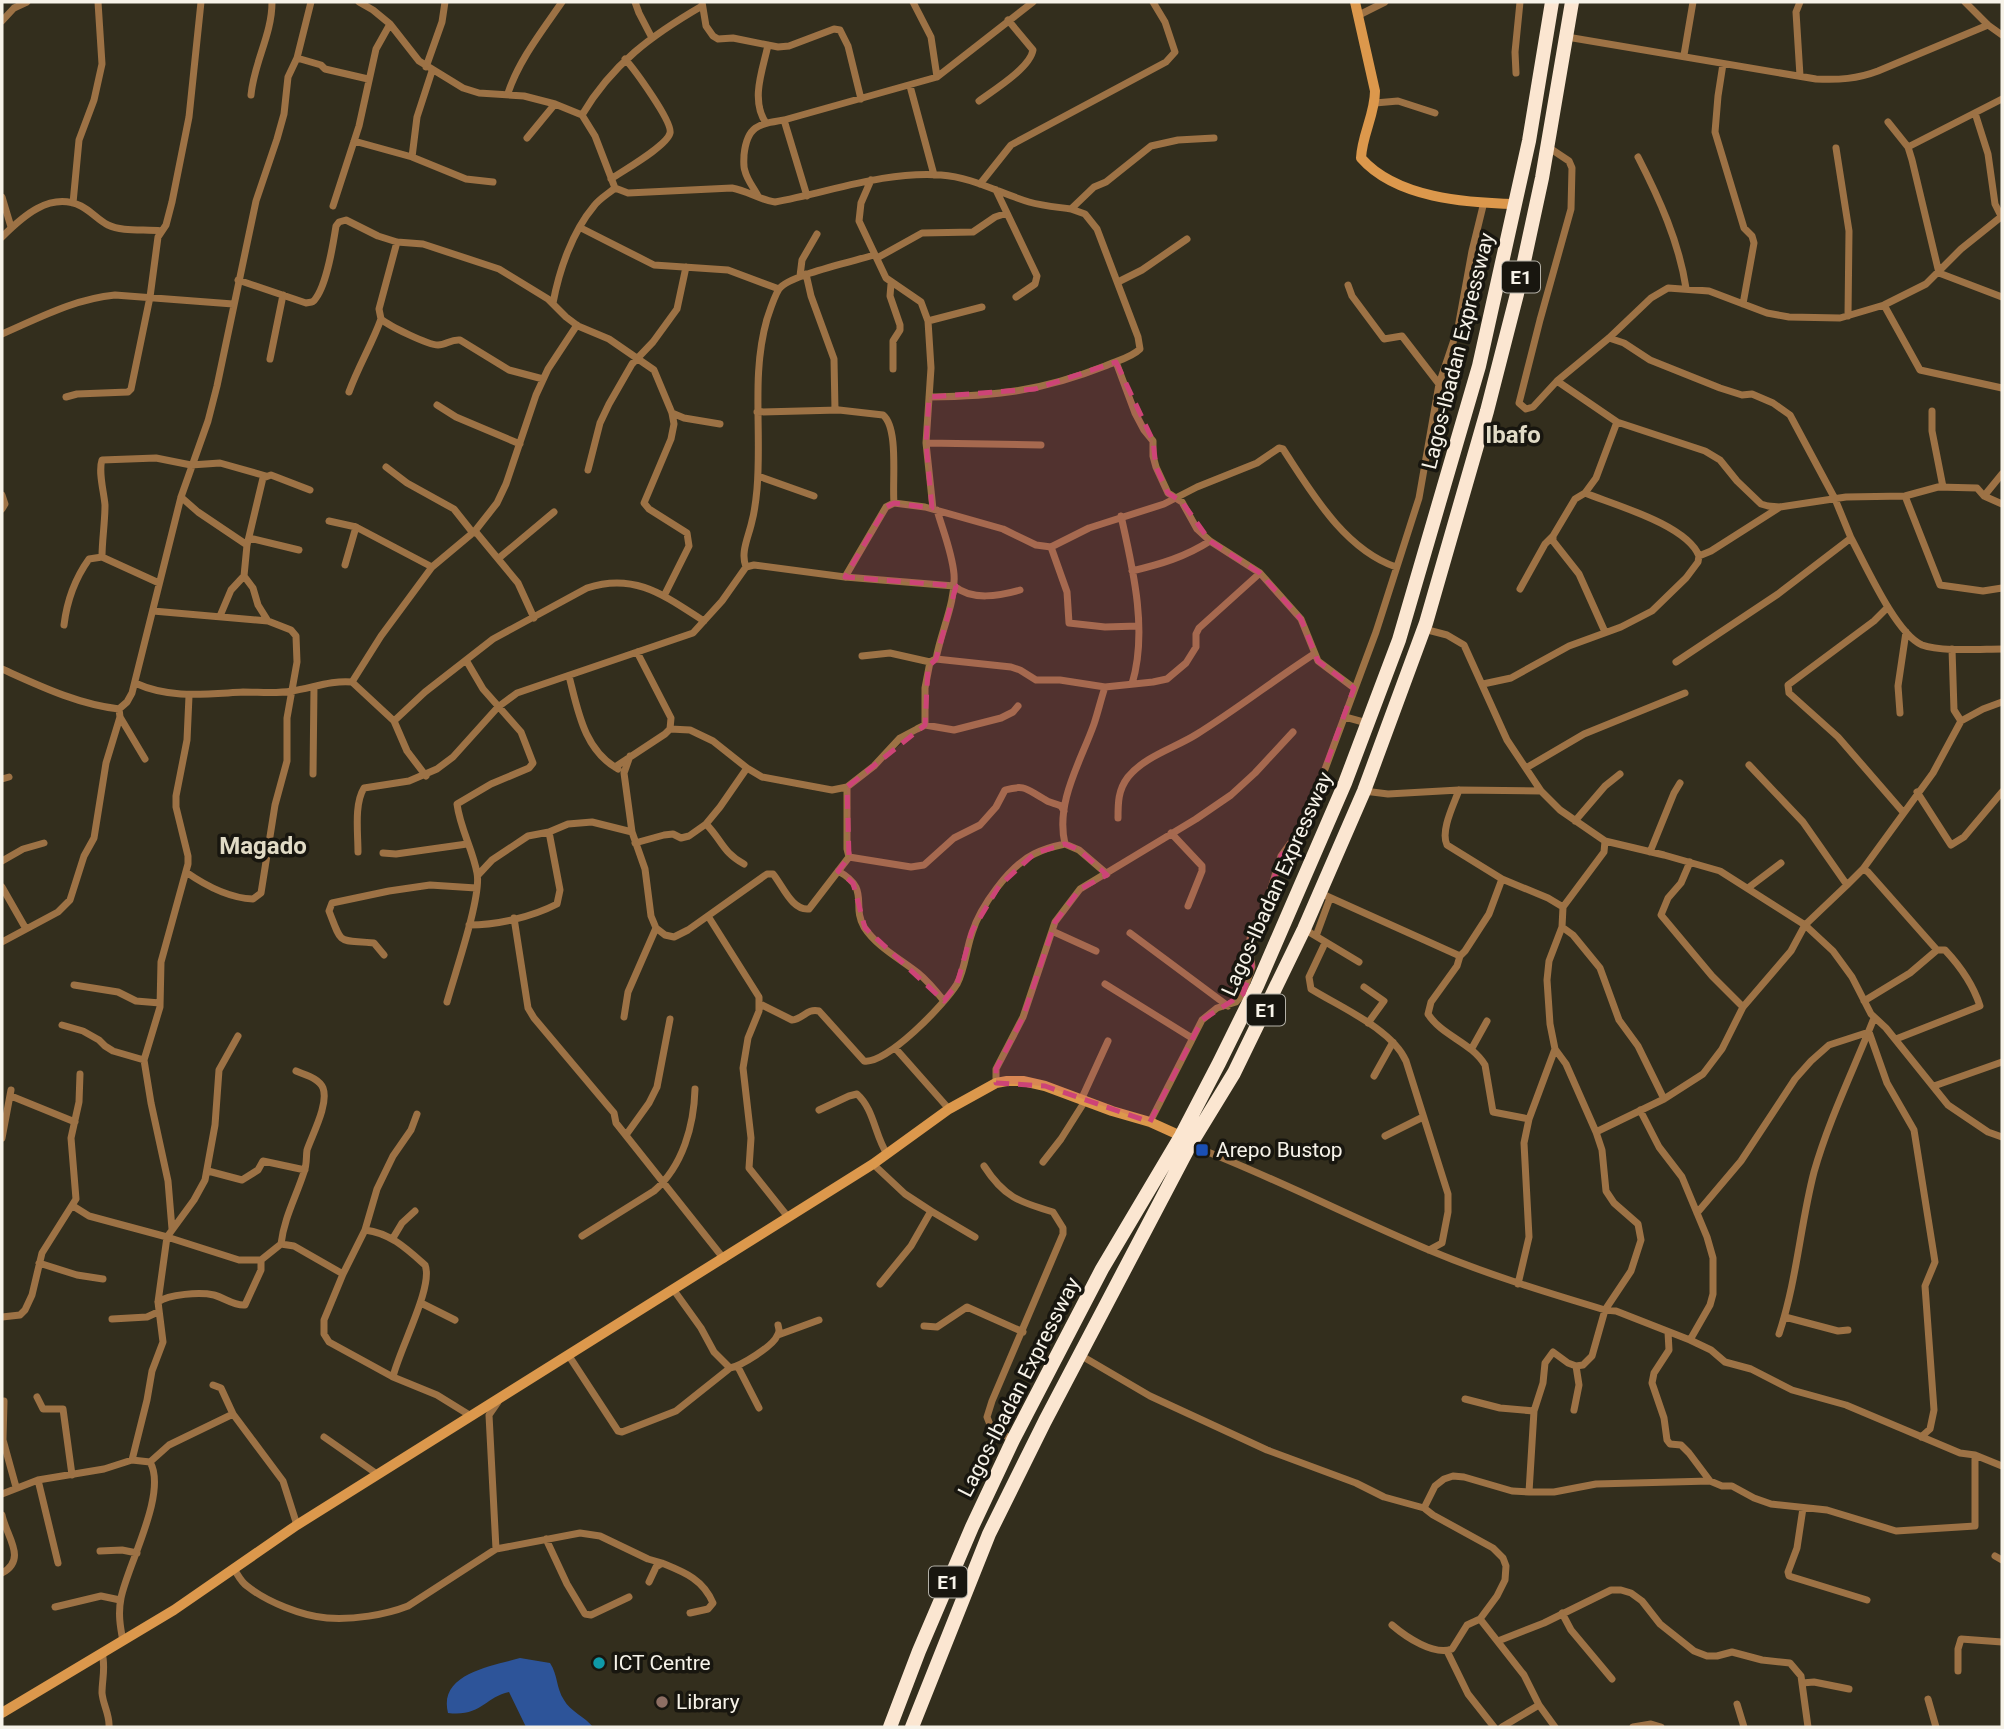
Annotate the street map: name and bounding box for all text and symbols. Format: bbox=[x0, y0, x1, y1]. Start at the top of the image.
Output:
street label: Lagos-Ibadan Expressway bbox=[1417, 230, 1499, 472]
road number: E1 bbox=[1502, 262, 1540, 292]
district label: Ibafo bbox=[1485, 421, 1541, 449]
street label: Lagos-Ibadan Expressway bbox=[1217, 768, 1337, 1000]
district label: Magado bbox=[219, 832, 307, 860]
road number: E1 bbox=[1247, 994, 1285, 1026]
place label: Arepo Bustop bbox=[1216, 1138, 1343, 1162]
marker: Arepo Bustop bbox=[1194, 1142, 1210, 1158]
street label: Lagos-Ibadan Expressway bbox=[953, 1273, 1085, 1501]
road number: E1 bbox=[929, 1566, 967, 1598]
place label: ICT Centre bbox=[613, 1651, 711, 1675]
marker: ICT Centre bbox=[591, 1655, 607, 1671]
place label: Library bbox=[676, 1690, 740, 1714]
marker: Library bbox=[654, 1694, 670, 1710]

